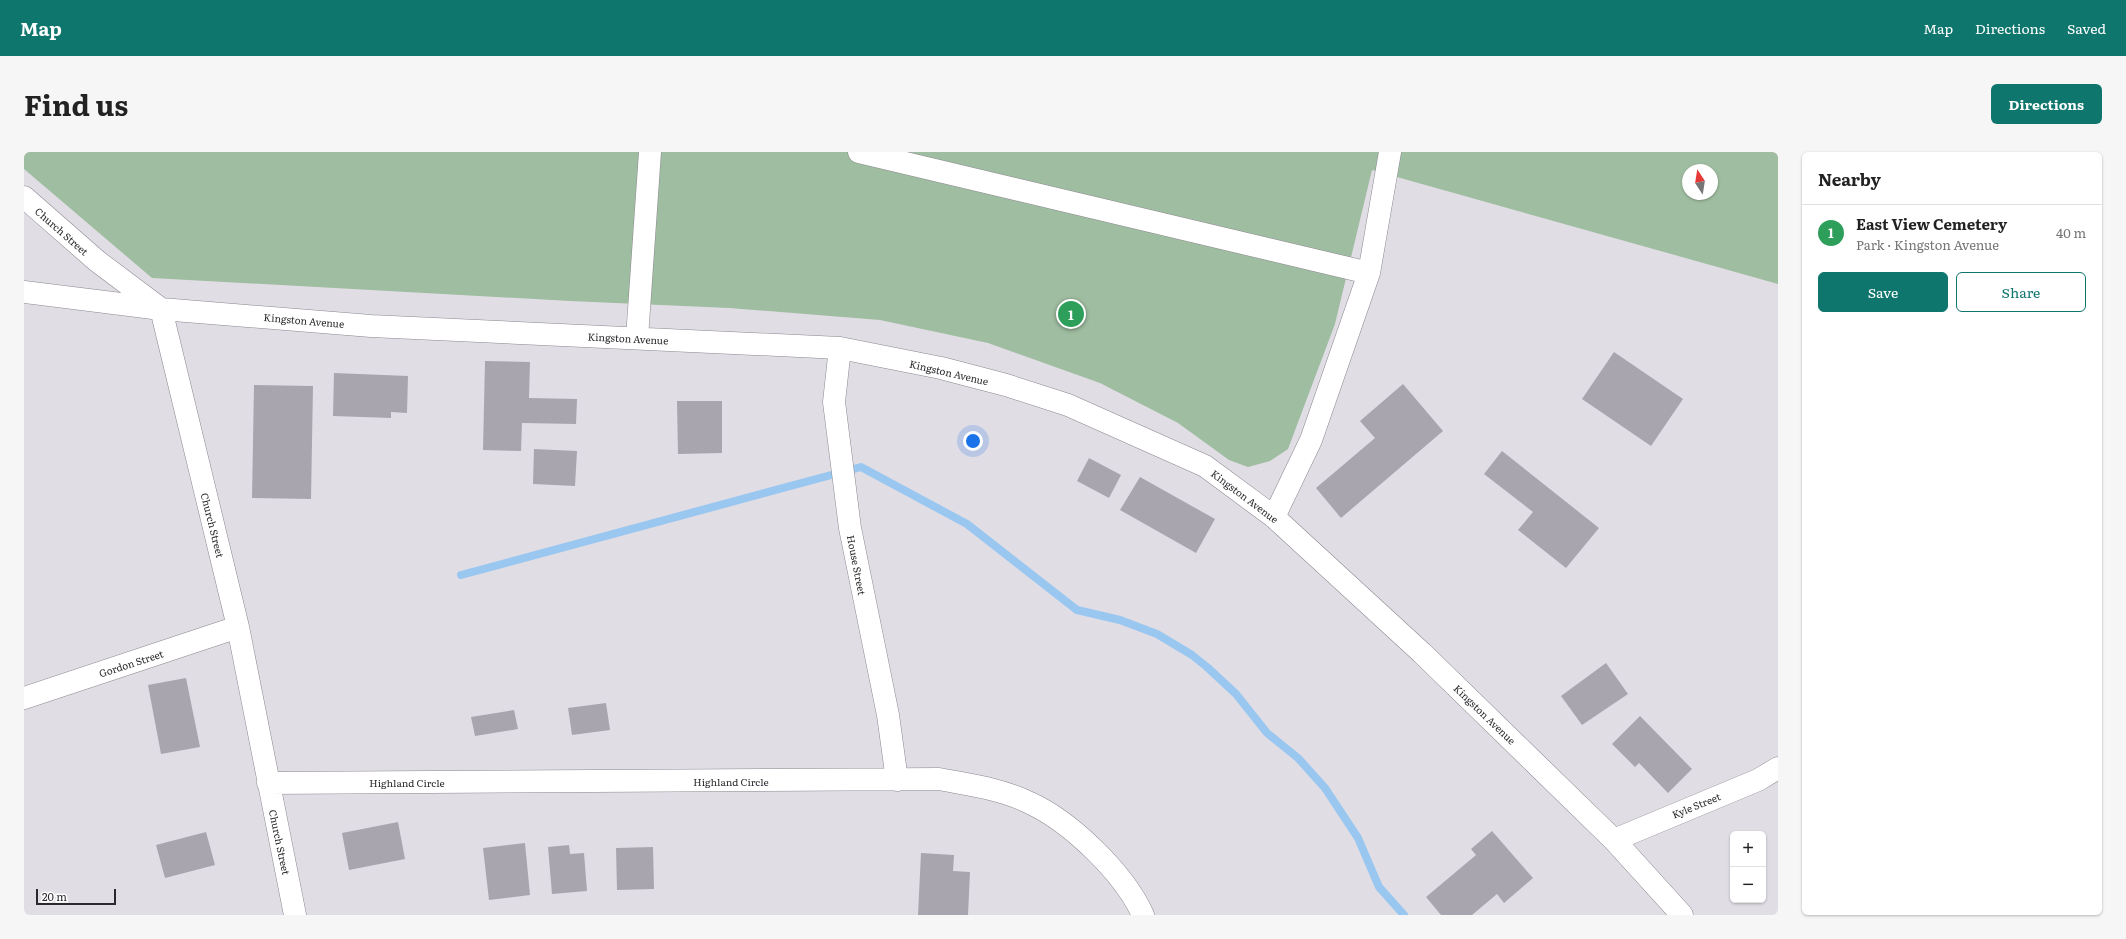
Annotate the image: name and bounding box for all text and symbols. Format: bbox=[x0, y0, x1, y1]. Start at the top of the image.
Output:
text: Map bbox=[20, 14, 62, 42]
text: Map bbox=[1923, 18, 1953, 38]
text: Directions bbox=[1975, 18, 2045, 38]
text: Saved bbox=[2067, 18, 2106, 38]
text: Find us bbox=[24, 83, 128, 125]
button: Directions bbox=[1991, 84, 2102, 124]
north arrow bbox=[1682, 164, 1718, 200]
text: Nearby bbox=[1818, 166, 1881, 191]
street label: Church Street bbox=[32, 204, 92, 258]
text: East View Cemetery bbox=[1856, 212, 2007, 235]
text: 1 bbox=[1828, 223, 1834, 242]
text: 40 m bbox=[2056, 223, 2086, 242]
text: Park · Kingston Avenue bbox=[1856, 235, 1999, 254]
button: Save bbox=[1818, 272, 1948, 312]
button: Share bbox=[1956, 272, 2086, 312]
pin: 1 bbox=[1058, 299, 1084, 329]
street label: Kingston Avenue bbox=[263, 309, 345, 331]
street label: Kingston Avenue bbox=[587, 328, 669, 348]
street label: Kingston Avenue bbox=[908, 356, 990, 388]
your location bbox=[963, 431, 983, 451]
street label: Kingston Avenue bbox=[1208, 466, 1282, 526]
street label: Church Street bbox=[198, 491, 228, 559]
street label: House Street bbox=[844, 534, 870, 596]
street label: Gordon Street bbox=[97, 646, 165, 680]
street label: Kingston Avenue bbox=[1451, 681, 1519, 747]
street label: Highland Circle bbox=[693, 774, 769, 789]
street label: Highland Circle bbox=[369, 775, 445, 790]
street label: Kyle Street bbox=[1669, 788, 1723, 822]
street label: Church Street bbox=[266, 808, 294, 876]
map controls bbox=[1730, 831, 1766, 903]
button: + bbox=[1730, 831, 1766, 867]
button: − bbox=[1730, 867, 1766, 903]
scale bar bbox=[36, 887, 116, 906]
text: 20 m bbox=[42, 888, 67, 904]

